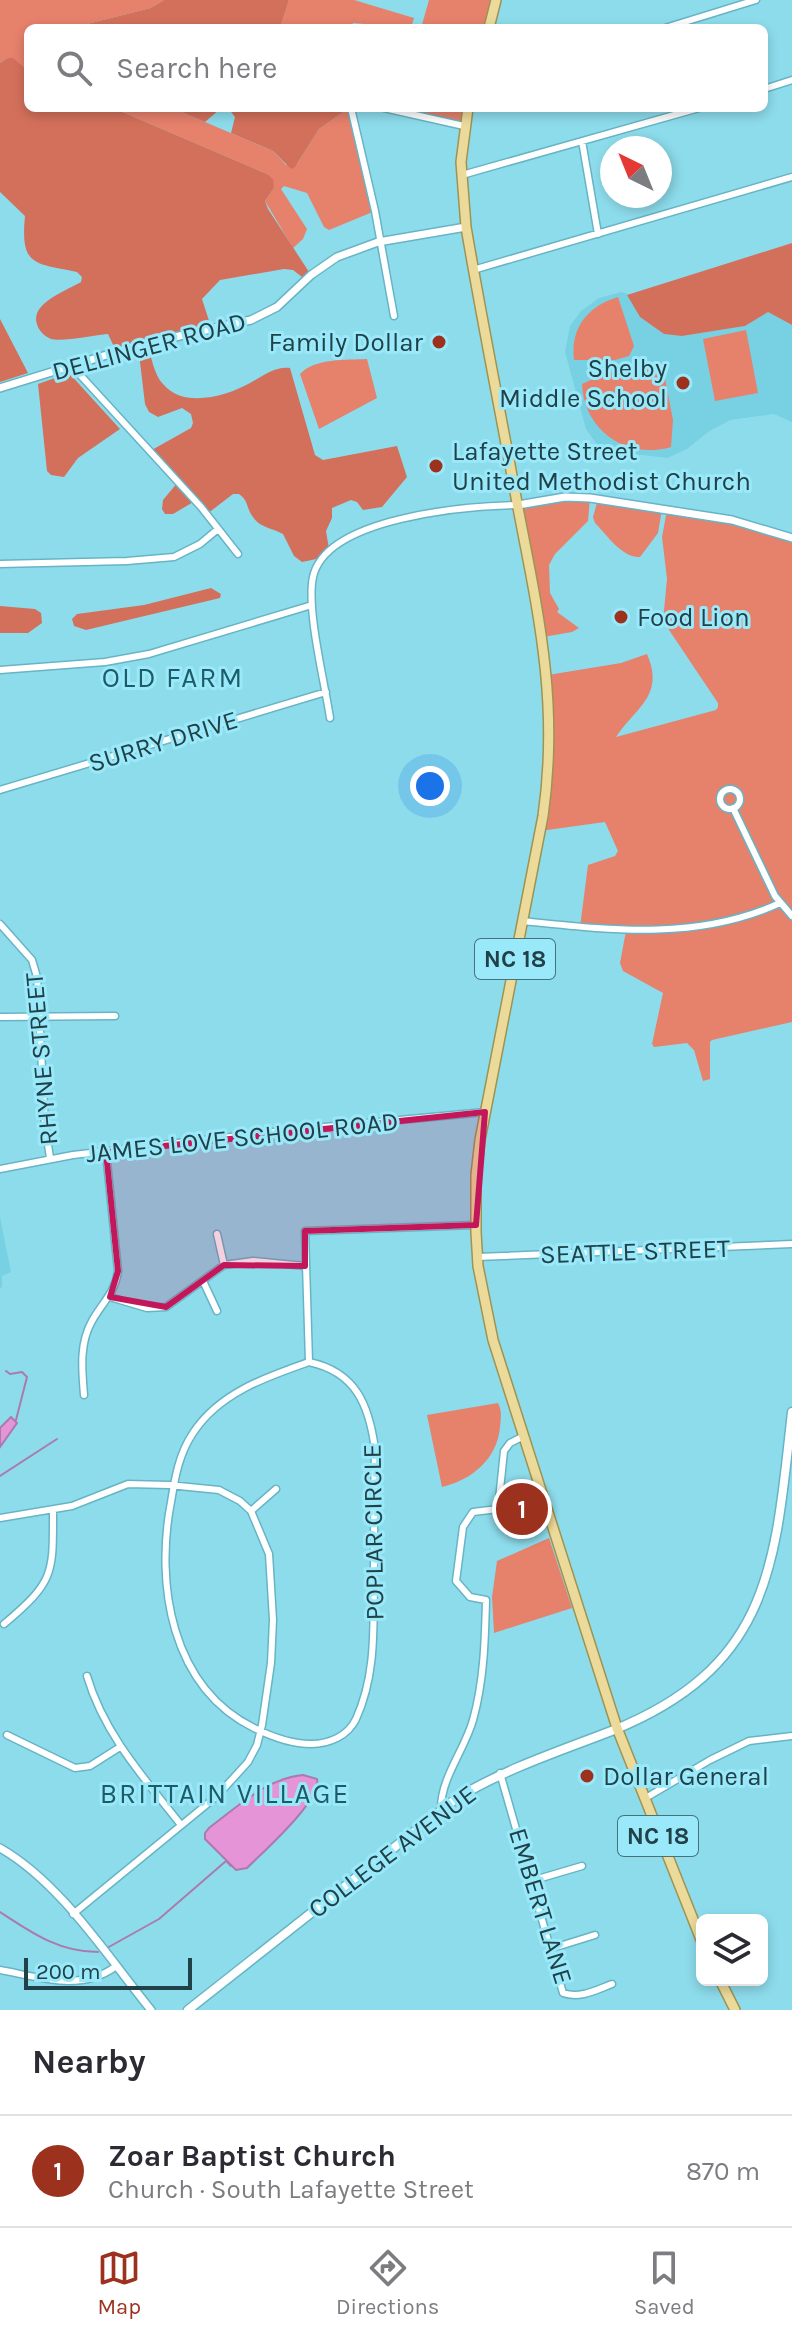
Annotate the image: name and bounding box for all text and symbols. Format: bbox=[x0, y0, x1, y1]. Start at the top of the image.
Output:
search box bbox=[24, 24, 768, 112]
icon: search bbox=[52, 46, 96, 90]
text: Search here bbox=[116, 50, 277, 86]
north arrow bbox=[600, 136, 672, 208]
street label: DELLINGER ROAD bbox=[49, 306, 249, 387]
place label: Family Dollar bbox=[268, 327, 424, 358]
marker: Family Dollar bbox=[430, 333, 448, 351]
place label: Shelby Middle School bbox=[499, 353, 667, 414]
marker: Shelby Middle School bbox=[674, 374, 692, 392]
place label: Lafayette Street United Methodist Church bbox=[452, 436, 751, 497]
marker: Lafayette Street United Methodist Church bbox=[427, 457, 445, 475]
place label: Food Lion bbox=[637, 602, 750, 633]
marker: Food Lion bbox=[612, 608, 630, 626]
district label: OLD FARM bbox=[102, 661, 244, 694]
street label: SURRY DRIVE bbox=[85, 704, 242, 779]
your location bbox=[410, 766, 450, 806]
road number: NC 18 bbox=[475, 939, 555, 979]
street label: RHYNE STREET bbox=[19, 971, 64, 1146]
street label: JAMES LOVE SCHOOL ROAD bbox=[84, 1106, 400, 1169]
street label: SEATTLE STREET bbox=[540, 1233, 731, 1270]
street label: POPLAR CIRCLE bbox=[356, 1443, 391, 1621]
pin: 1 bbox=[496, 1479, 548, 1539]
place label: Dollar General bbox=[603, 1761, 769, 1792]
marker: Dollar General bbox=[578, 1767, 596, 1785]
district label: BRITTAIN VILLAGE bbox=[100, 1777, 350, 1810]
street label: COLLEGE AVENUE bbox=[302, 1778, 482, 1925]
road number: NC 18 bbox=[618, 1816, 698, 1856]
street label: EMBERT LANE bbox=[502, 1824, 579, 1988]
map controls bbox=[696, 1914, 768, 1986]
button: layers bbox=[696, 1914, 768, 1986]
scale bar bbox=[24, 1954, 192, 1990]
text: 200 m bbox=[36, 1959, 101, 1985]
text: Nearby bbox=[32, 2042, 146, 2082]
text: Zoar Baptist Church bbox=[108, 2138, 396, 2174]
text: 1 bbox=[53, 2156, 63, 2187]
text: 870 m bbox=[686, 2156, 760, 2187]
text: Church · South Lafayette Street bbox=[108, 2174, 474, 2205]
tab: Map bbox=[97, 2246, 141, 2320]
tab: Directions bbox=[336, 2246, 439, 2320]
tab: Saved bbox=[634, 2246, 695, 2320]

